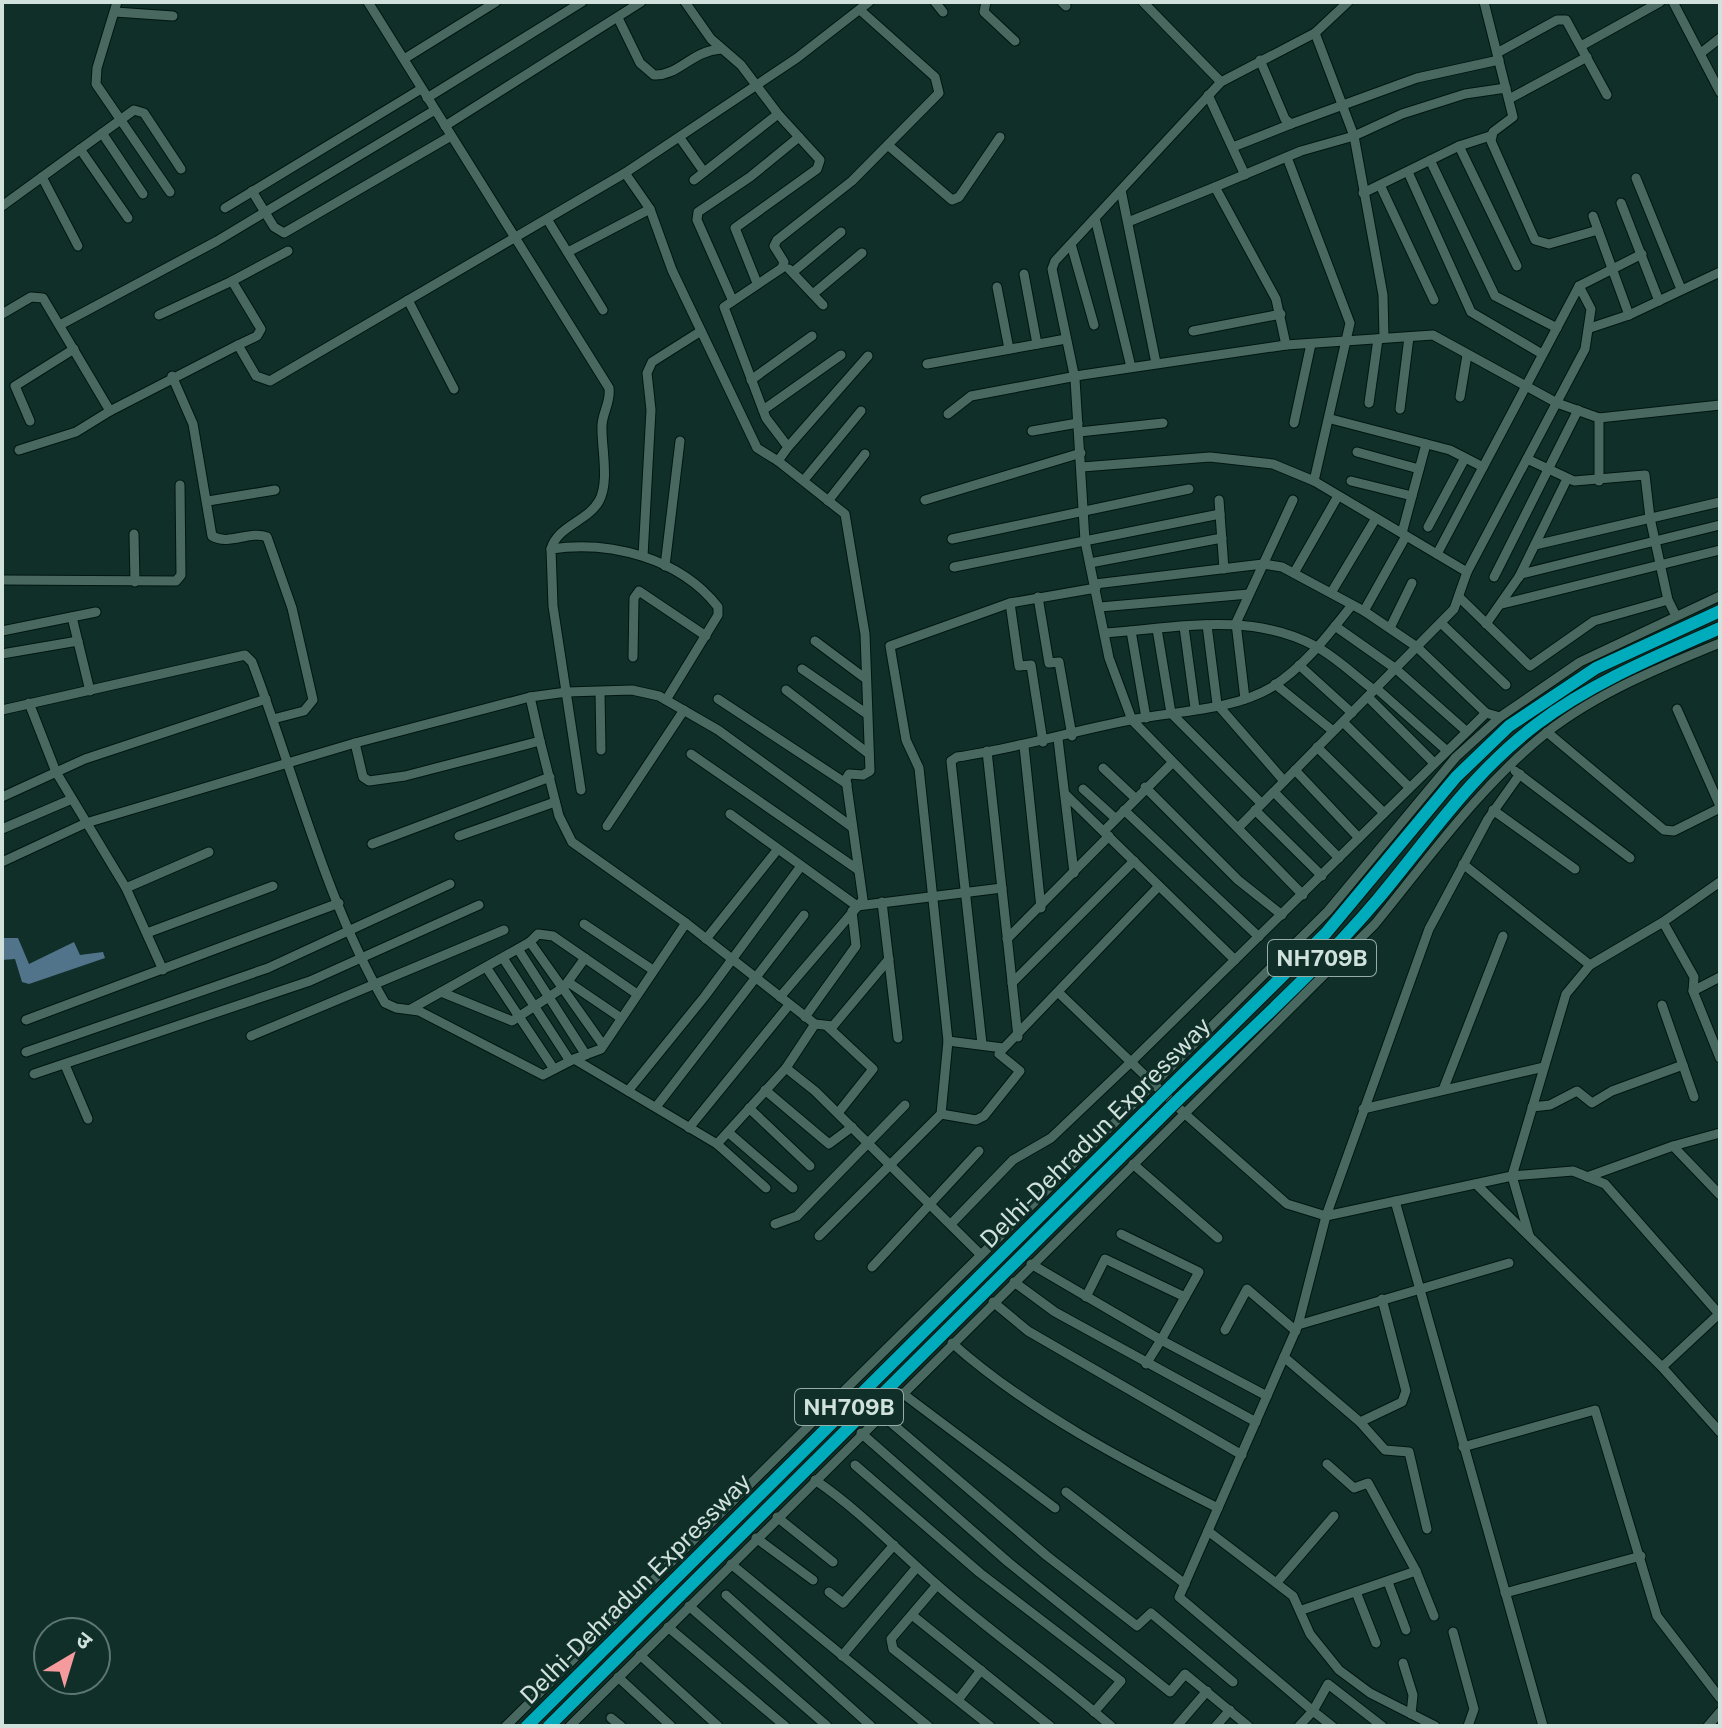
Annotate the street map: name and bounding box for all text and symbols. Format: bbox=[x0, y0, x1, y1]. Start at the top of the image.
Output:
road number: NH709B bbox=[1268, 940, 1376, 976]
street label: Delhi-Dehradun Expressway bbox=[974, 1011, 1216, 1253]
road number: NH709B bbox=[795, 1389, 903, 1425]
street label: Delhi-Dehradun Expressway bbox=[514, 1467, 756, 1709]
north arrow bbox=[32, 1616, 112, 1696]
text: उ bbox=[71, 1626, 98, 1655]

